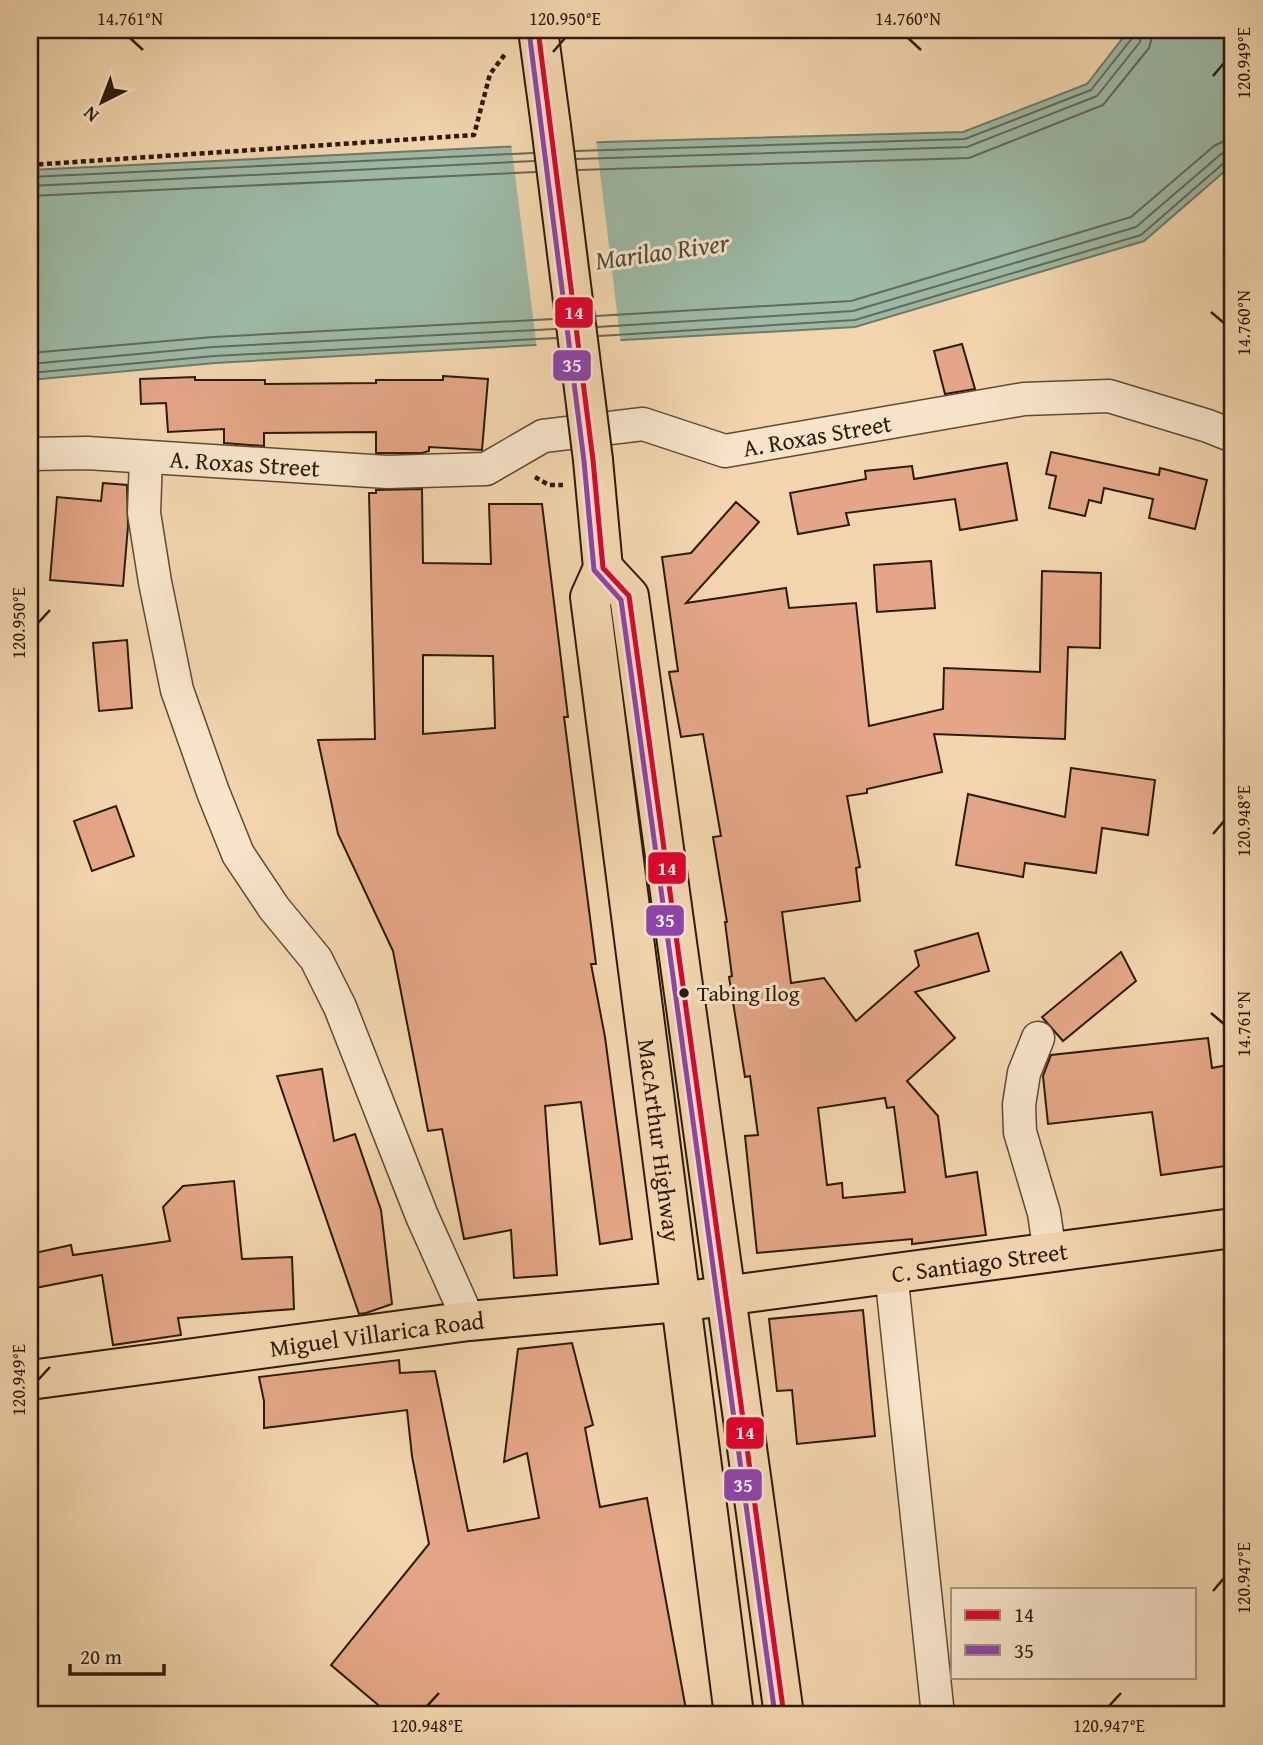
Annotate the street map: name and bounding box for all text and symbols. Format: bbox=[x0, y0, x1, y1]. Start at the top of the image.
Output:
text: 14.761°N bbox=[97, 5, 163, 32]
text: 120.950°E bbox=[529, 5, 601, 32]
text: 14.760°N bbox=[875, 5, 941, 32]
text: 120.949°E bbox=[1230, 27, 1257, 99]
north arrow bbox=[66, 66, 136, 136]
text: N bbox=[76, 100, 105, 129]
water label: Marilao River bbox=[592, 222, 733, 280]
text: 14.760°N bbox=[1230, 290, 1257, 356]
line badge: 14 bbox=[554, 296, 594, 329]
text: 14 bbox=[564, 298, 584, 326]
line badge: 35 bbox=[552, 349, 592, 382]
text: 35 bbox=[562, 351, 582, 379]
street label: A. Roxas Street bbox=[740, 405, 895, 465]
street label: A. Roxas Street bbox=[169, 441, 321, 485]
text: 120.950°E bbox=[5, 587, 32, 659]
text: 120.948°E bbox=[1230, 785, 1257, 857]
line badge: 14 bbox=[647, 851, 687, 885]
text: 14 bbox=[657, 854, 677, 882]
line badge: 35 bbox=[645, 904, 685, 937]
text: 35 bbox=[655, 906, 675, 934]
place label: Tabing Ilog bbox=[697, 977, 800, 1009]
marker: Tabing Ilog bbox=[677, 986, 691, 1000]
text: 14.761°N bbox=[1230, 991, 1257, 1057]
street label: MacArthur Highway bbox=[630, 1037, 690, 1244]
street label: C. Santiago Street bbox=[889, 1233, 1070, 1291]
street label: Miguel Villarica Road bbox=[267, 1302, 486, 1365]
text: 120.949°E bbox=[5, 1344, 32, 1416]
line badge: 14 bbox=[725, 1416, 765, 1450]
text: 14 bbox=[735, 1418, 755, 1446]
line badge: 35 bbox=[723, 1468, 763, 1502]
text: 35 bbox=[733, 1471, 753, 1499]
text: 120.947°E bbox=[1230, 1542, 1257, 1614]
legend bbox=[951, 1588, 1196, 1678]
text: 14 bbox=[1014, 1599, 1034, 1630]
scale bar bbox=[70, 1633, 164, 1677]
text: 35 bbox=[1014, 1635, 1034, 1666]
text: 20 m bbox=[80, 1641, 122, 1672]
text: 120.948°E bbox=[391, 1712, 463, 1739]
text: 120.947°E bbox=[1073, 1712, 1145, 1739]

